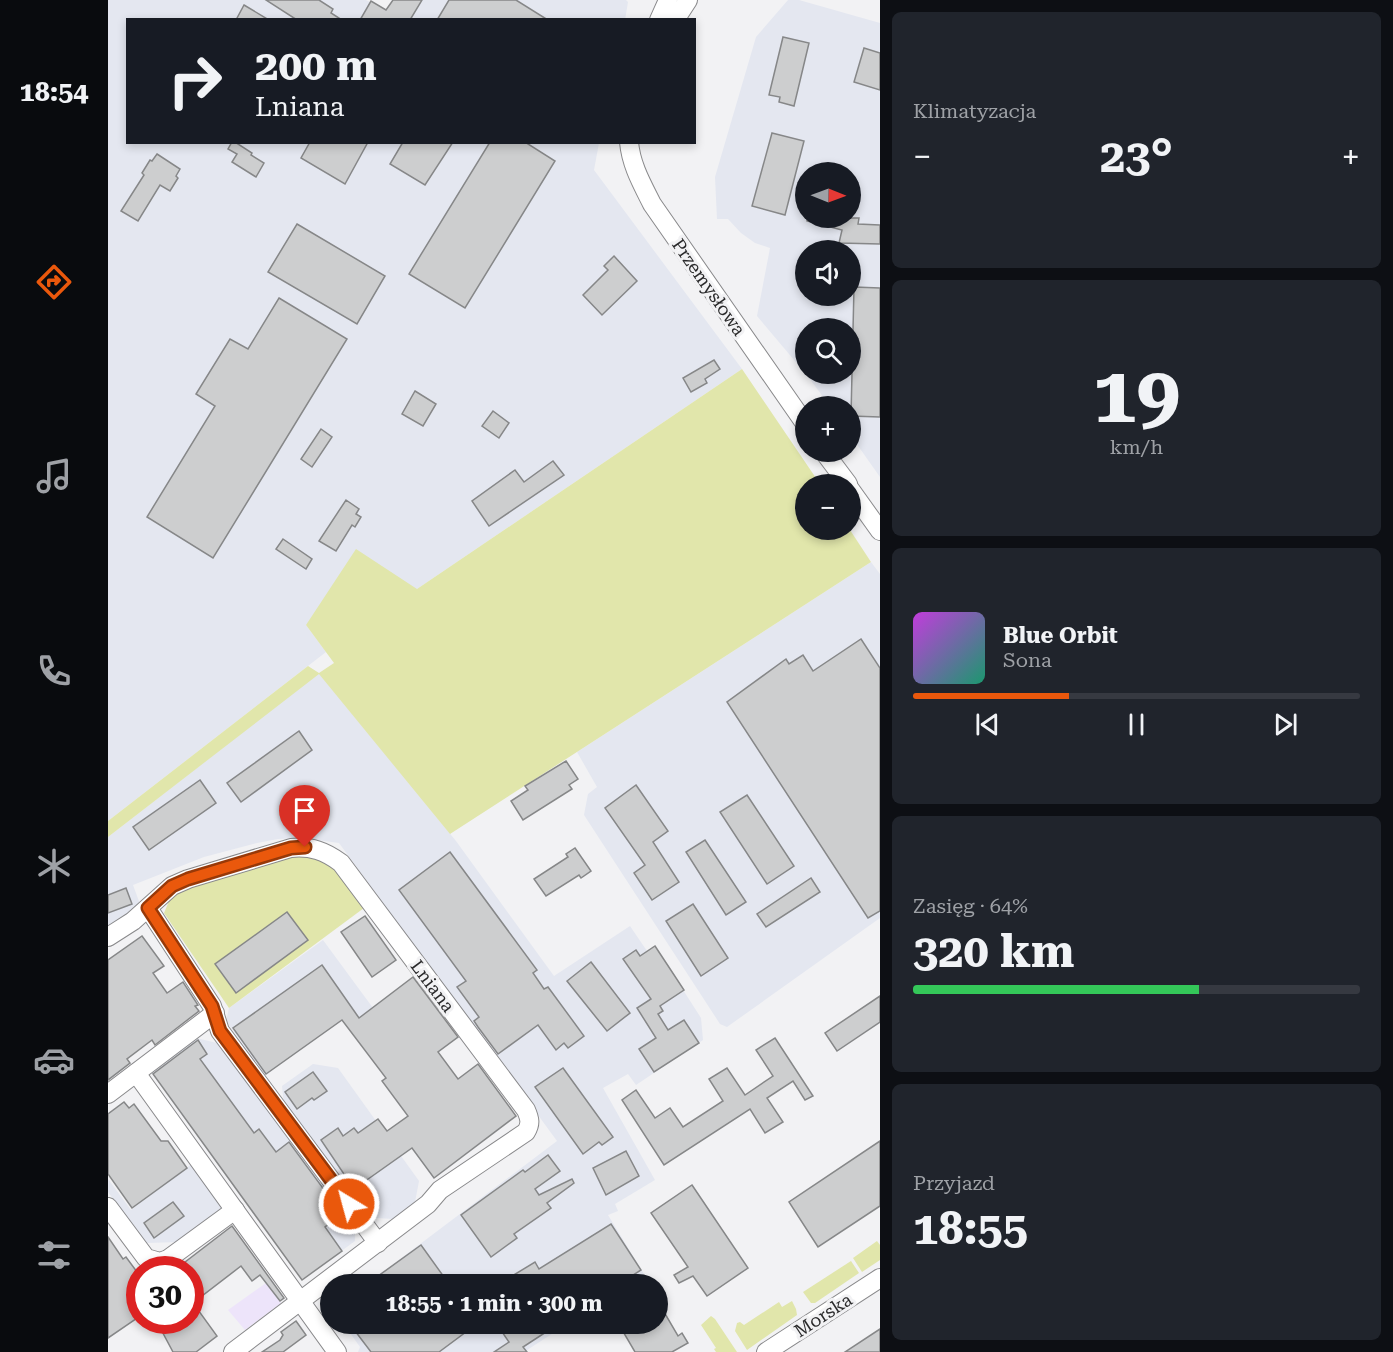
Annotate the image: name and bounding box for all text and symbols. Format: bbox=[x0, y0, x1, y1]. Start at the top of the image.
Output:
text: 200 m bbox=[255, 41, 377, 90]
icon: right bbox=[156, 42, 234, 120]
text: 18:54 bbox=[20, 76, 88, 108]
text: Lniana bbox=[255, 91, 344, 123]
text: Klimatyzacja bbox=[913, 99, 1036, 123]
text: 23° bbox=[1100, 130, 1173, 183]
text: − bbox=[913, 137, 931, 176]
text: + bbox=[1342, 137, 1360, 176]
north arrow bbox=[795, 162, 861, 228]
map controls bbox=[795, 162, 861, 540]
street label: Przemysłowa bbox=[668, 235, 750, 340]
button: sound bbox=[795, 240, 861, 306]
icon: directions bbox=[33, 261, 75, 303]
button: search bbox=[795, 318, 861, 384]
text: 19 bbox=[1093, 350, 1180, 441]
button: + bbox=[795, 396, 861, 462]
text: km/h bbox=[1110, 435, 1163, 459]
icon: music bbox=[33, 455, 75, 497]
button: − bbox=[795, 474, 861, 540]
text: Blue Orbit bbox=[1003, 623, 1118, 648]
text: Sona bbox=[1003, 648, 1052, 672]
icon: phone bbox=[33, 650, 75, 692]
icon: previous bbox=[971, 708, 1004, 741]
icon: pause bbox=[1120, 708, 1153, 741]
icon: next bbox=[1269, 708, 1302, 741]
pin bbox=[279, 785, 330, 847]
icon: arrive bbox=[288, 794, 321, 827]
icon: climate bbox=[33, 845, 75, 887]
text: Zasięg · 64% bbox=[913, 894, 1028, 918]
text: 320 km bbox=[913, 925, 1074, 978]
street label: Lniana bbox=[407, 956, 459, 1016]
icon: car bbox=[33, 1039, 75, 1081]
text: Przyjazd bbox=[913, 1171, 995, 1195]
position arrow bbox=[317, 1172, 381, 1236]
text: 18:55 bbox=[913, 1202, 1028, 1255]
icon: filters bbox=[33, 1234, 75, 1276]
speed limit sign: 30 bbox=[126, 1256, 204, 1334]
street label: Morska bbox=[790, 1288, 856, 1341]
text: 18:55 · 1 min · 300 m bbox=[385, 1291, 603, 1316]

